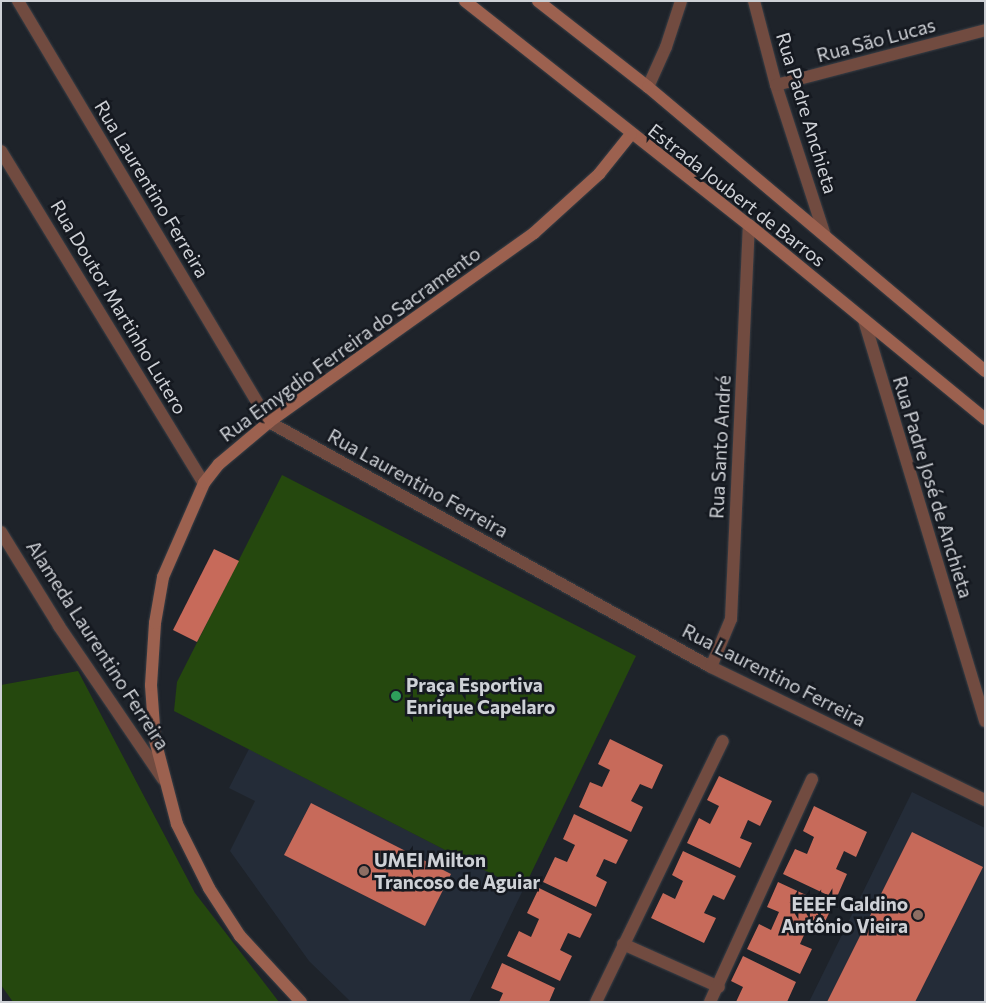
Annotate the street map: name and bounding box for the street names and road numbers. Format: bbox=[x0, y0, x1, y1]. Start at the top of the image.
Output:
street label: Rua São Lucas bbox=[814, 13, 938, 67]
street label: Rua Padre Anchieta bbox=[772, 30, 842, 196]
street label: Rua Laurentino Ferreira bbox=[90, 96, 214, 282]
street label: Estrada Joubert de Barros bbox=[644, 119, 830, 271]
street label: Rua Doutor Martinho Lutero bbox=[46, 196, 192, 418]
street label: Rua Emygdio Ferreira do Sacramento bbox=[215, 242, 485, 446]
street label: Rua Padre José de Anchieta bbox=[888, 373, 978, 601]
street label: Rua Santo André bbox=[705, 375, 735, 519]
street label: Rua Laurentino Ferreira bbox=[324, 424, 512, 542]
street label: Alameda Laurentino Ferreira bbox=[22, 536, 174, 754]
street label: Rua Laurentino Ferreira bbox=[679, 619, 869, 731]

